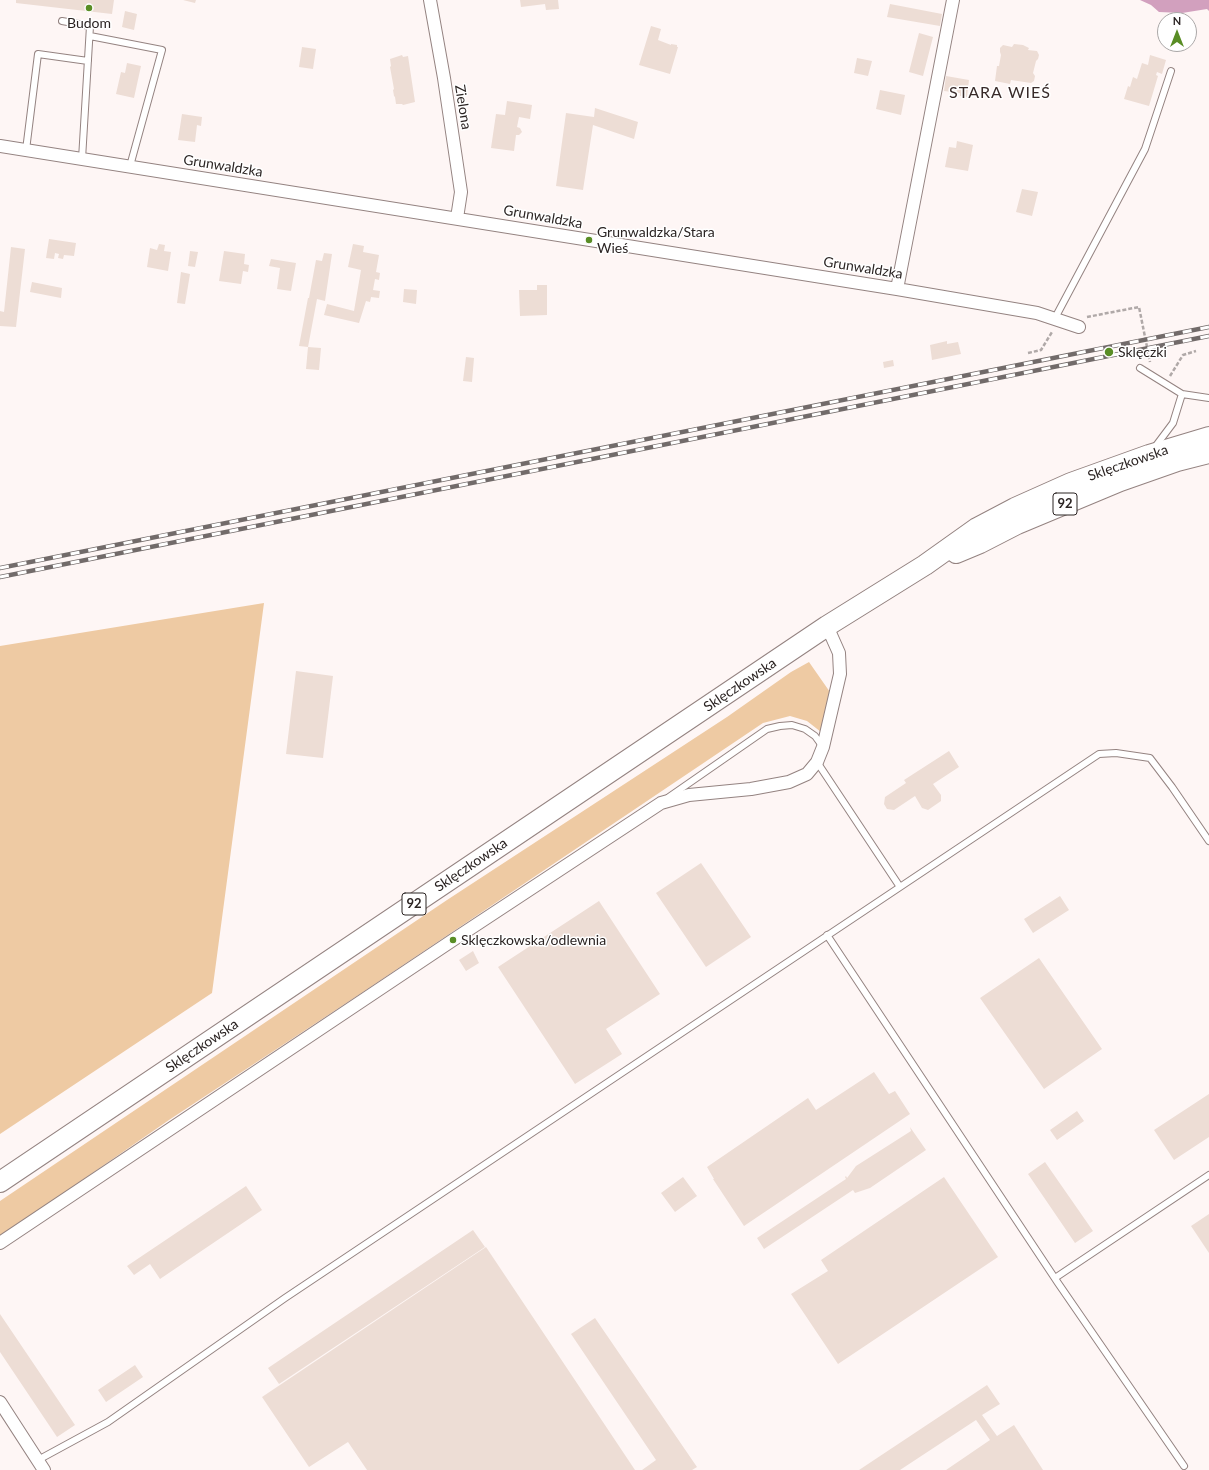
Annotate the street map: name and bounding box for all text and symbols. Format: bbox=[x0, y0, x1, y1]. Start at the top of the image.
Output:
marker: Budom bbox=[84, 3, 94, 13]
north arrow bbox=[1157, 12, 1197, 52]
text: N bbox=[1173, 14, 1181, 27]
place label: Budom bbox=[67, 15, 111, 31]
street label: Zielona bbox=[451, 83, 475, 131]
district label: STARA WIEŚ bbox=[949, 83, 1051, 103]
street label: Grunwaldzka bbox=[182, 151, 264, 181]
street label: Grunwaldzka bbox=[502, 202, 584, 232]
place label: Grunwaldzka/Stara Wieś bbox=[597, 224, 715, 256]
marker: Grunwaldzka/Stara Wieś bbox=[584, 235, 594, 245]
street label: Grunwaldzka bbox=[822, 253, 904, 283]
place label: Sklęczki bbox=[1118, 344, 1167, 360]
marker: Sklęczki bbox=[1103, 346, 1115, 358]
street label: Sklęczkowska bbox=[1086, 441, 1170, 485]
road number: 92 bbox=[1053, 493, 1077, 515]
street label: Sklęczkowska bbox=[701, 655, 779, 715]
street label: Sklęczkowska bbox=[432, 835, 510, 895]
road number: 92 bbox=[402, 893, 426, 915]
place label: Sklęczkowska/odlewnia bbox=[461, 932, 606, 948]
marker: Sklęczkowska/odlewnia bbox=[448, 935, 458, 945]
street label: Sklęczkowska bbox=[163, 1016, 241, 1076]

